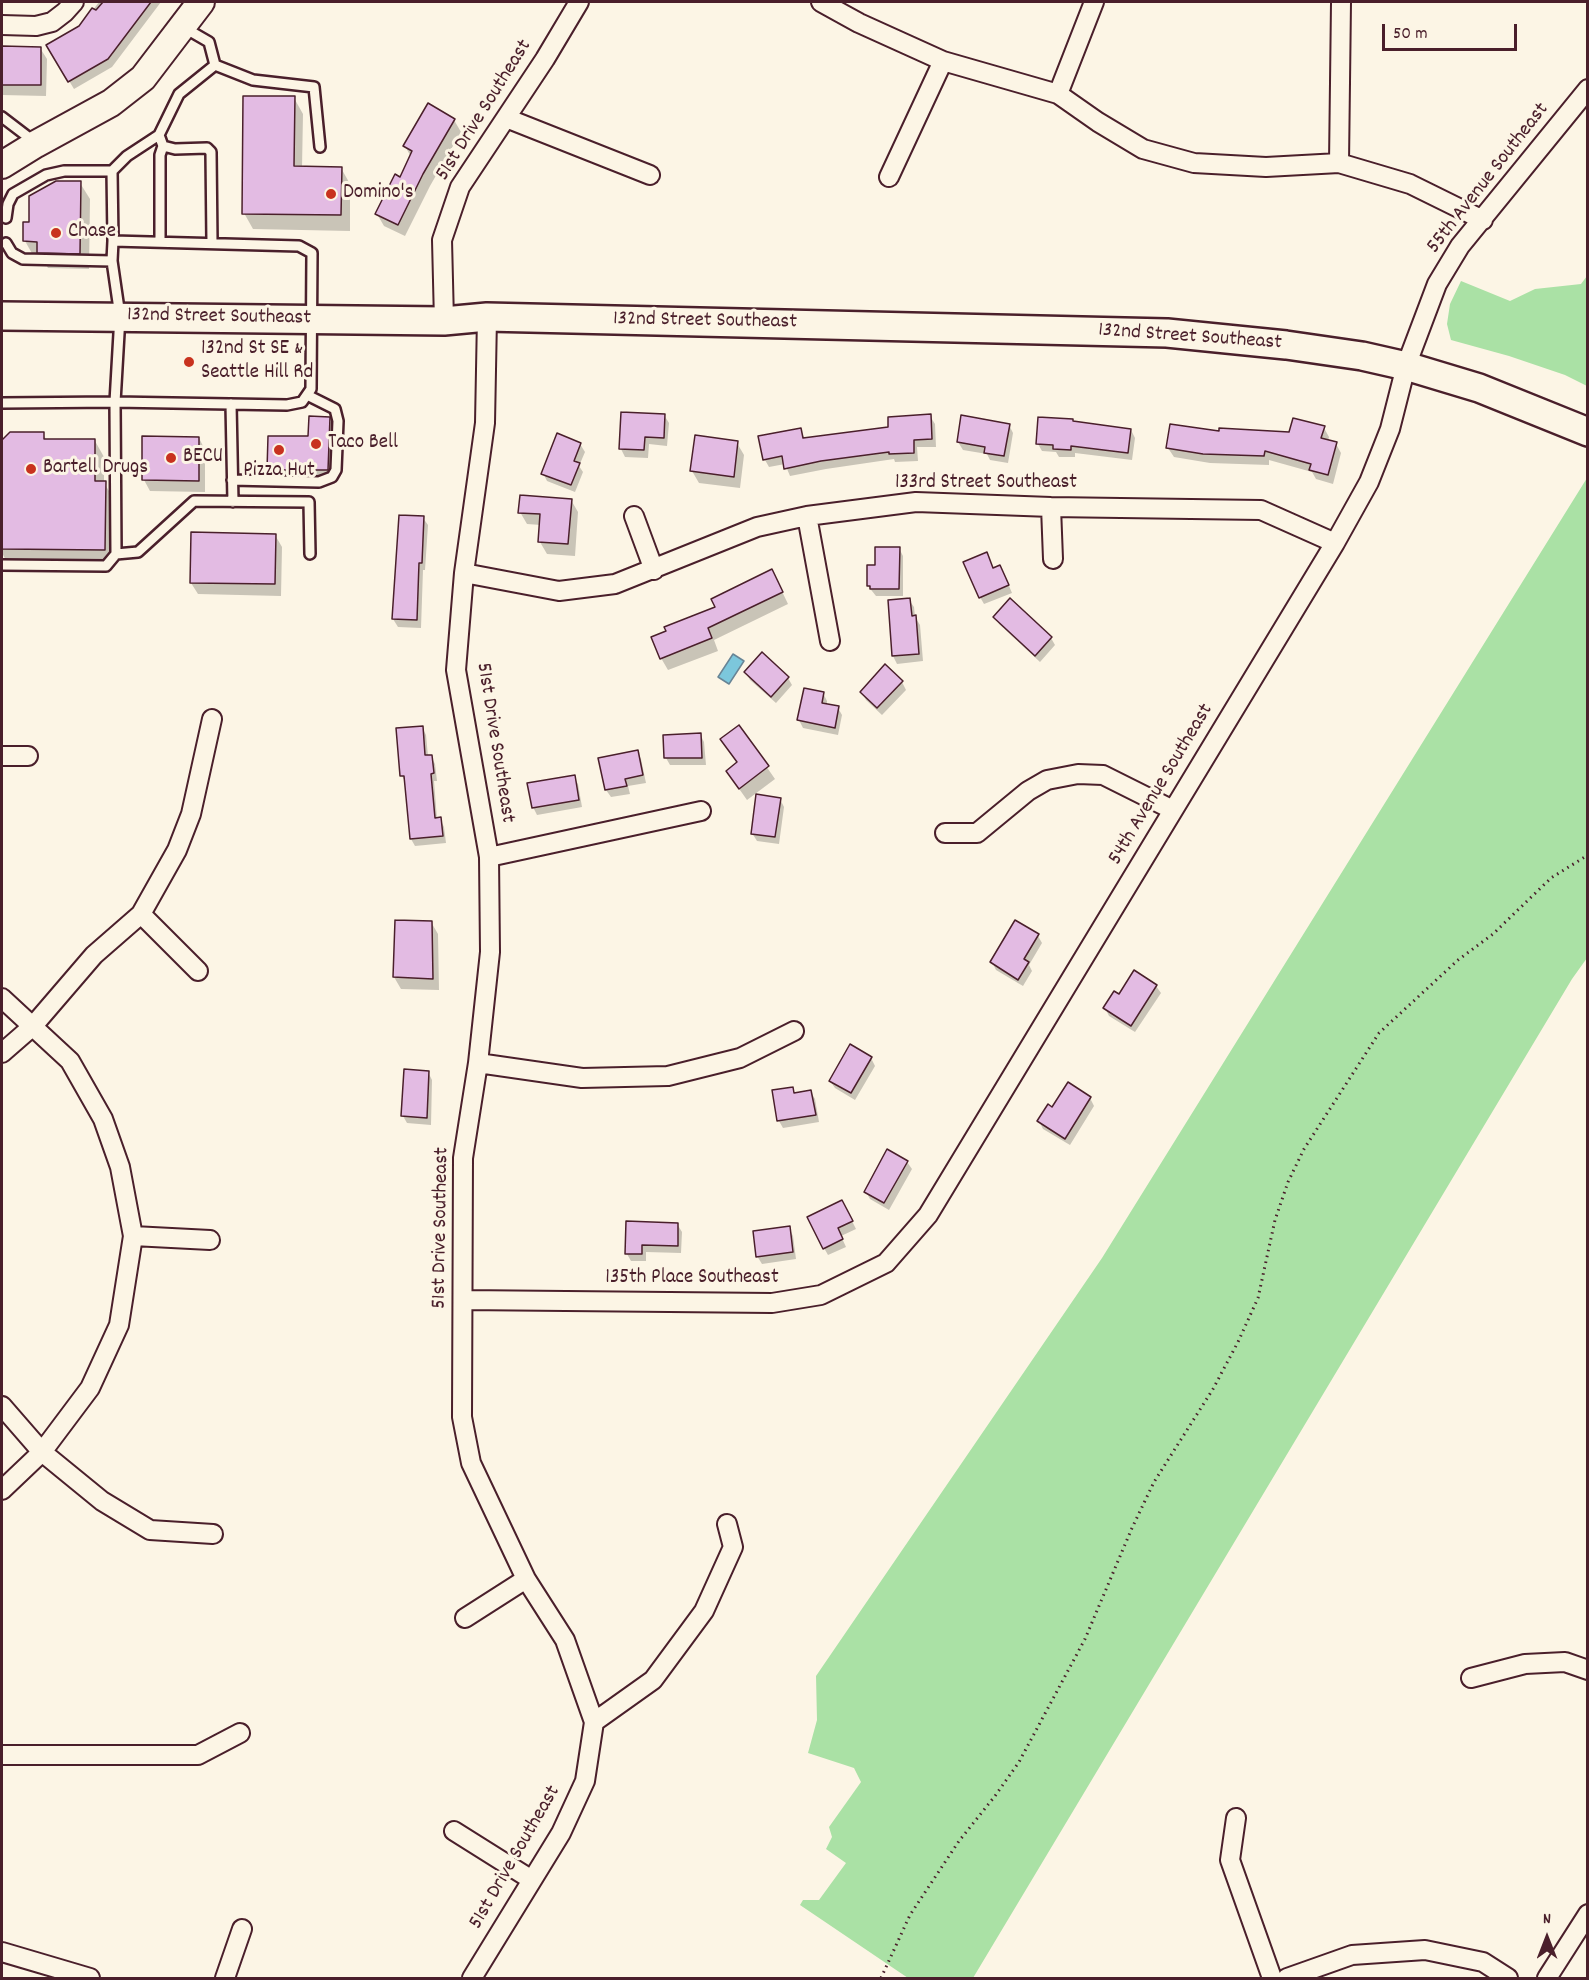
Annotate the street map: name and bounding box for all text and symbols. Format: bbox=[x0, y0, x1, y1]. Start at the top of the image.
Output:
scale bar bbox=[1385, 12, 1520, 50]
text: 50 m bbox=[1393, 22, 1428, 47]
street label: 51st Drive Southeast bbox=[431, 36, 539, 186]
street label: 55th Avenue Southeast bbox=[1422, 99, 1556, 259]
place label: Domino's bbox=[343, 181, 413, 207]
marker: Domino's bbox=[324, 187, 338, 201]
place label: Chase bbox=[68, 220, 116, 246]
marker: Chase bbox=[49, 226, 63, 240]
street label: 132nd Street Southeast bbox=[127, 304, 311, 332]
street label: 132nd Street Southeast bbox=[613, 308, 797, 336]
street label: 132nd Street Southeast bbox=[1097, 319, 1283, 357]
place label: 132nd St SE & Seattle Hill Rd bbox=[201, 337, 313, 387]
marker: 132nd St SE & Seattle Hill Rd bbox=[182, 355, 196, 369]
place label: Taco Bell bbox=[328, 431, 398, 457]
marker: Taco Bell bbox=[309, 437, 323, 451]
marker: Pizza Hut bbox=[272, 443, 286, 457]
place label: BECU bbox=[183, 445, 223, 471]
marker: BECU bbox=[164, 451, 178, 465]
place label: Bartell Drugs bbox=[43, 456, 148, 482]
place label: Pizza Hut bbox=[243, 459, 315, 485]
marker: Bartell Drugs bbox=[24, 462, 38, 476]
street label: 133rd Street Southeast bbox=[895, 471, 1077, 497]
street label: 51st Drive Southeast bbox=[469, 661, 519, 825]
street label: 54th Avenue Southeast bbox=[1104, 700, 1220, 870]
street label: 51st Drive Southeast bbox=[428, 1147, 456, 1309]
street label: 135th Place Southeast bbox=[605, 1266, 779, 1292]
street label: 51st Drive Southeast bbox=[465, 1782, 567, 1934]
north arrow bbox=[1517, 1908, 1577, 1968]
text: N bbox=[1543, 1908, 1551, 1931]

